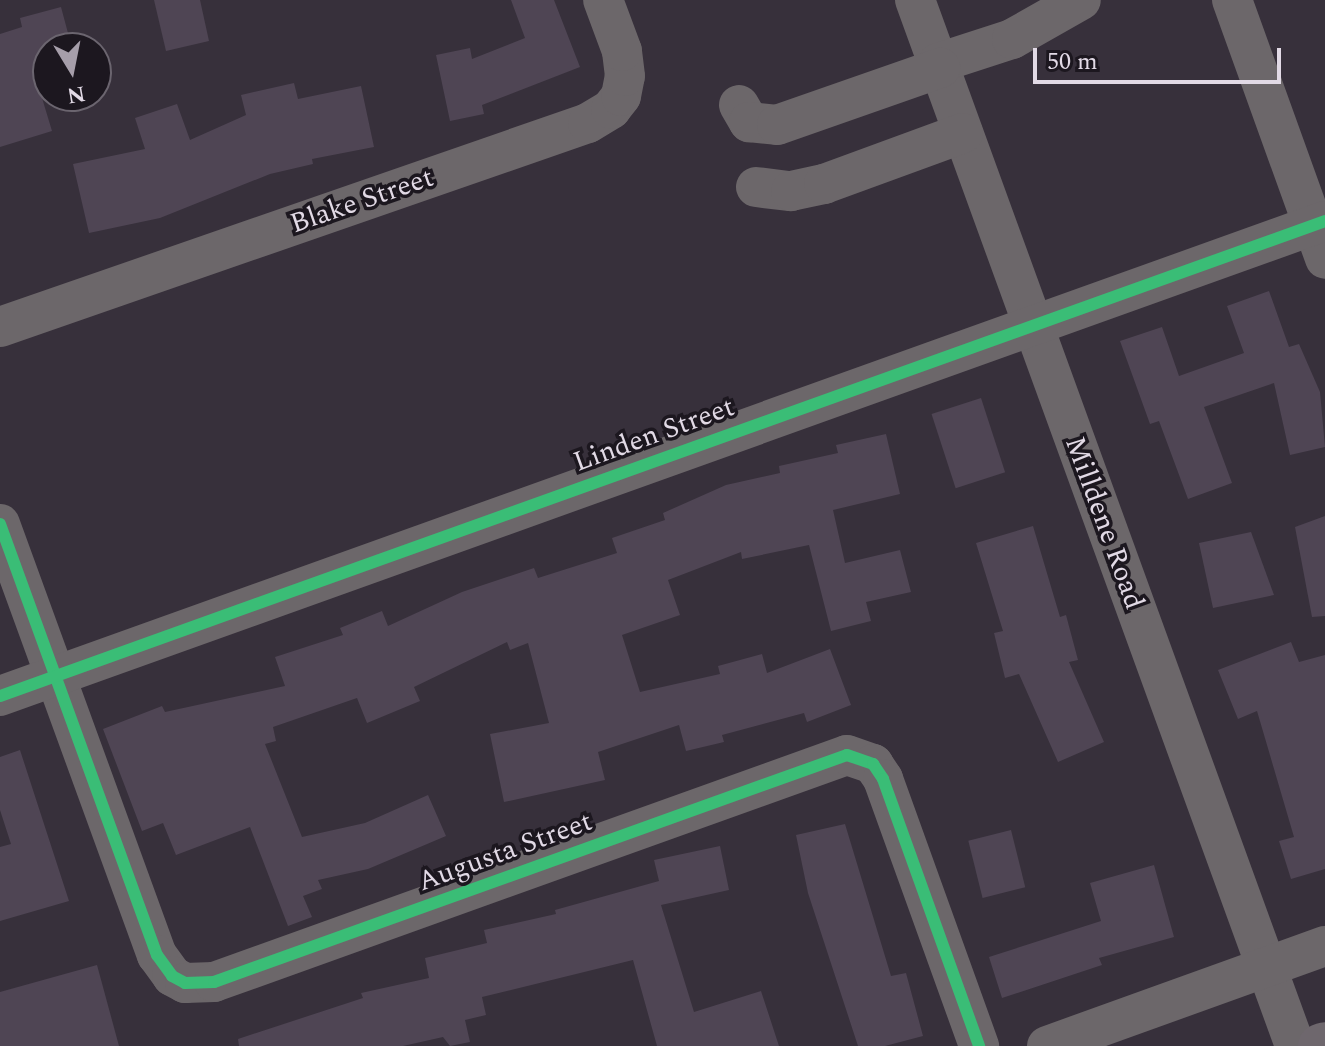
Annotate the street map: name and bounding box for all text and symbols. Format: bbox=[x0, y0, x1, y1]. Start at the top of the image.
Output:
north arrow bbox=[32, 32, 112, 112]
scale bar bbox=[1037, 32, 1285, 82]
text: 50 m bbox=[1047, 44, 1098, 80]
text: N bbox=[64, 76, 88, 112]
street label: Blake Street bbox=[286, 161, 438, 241]
street label: Linden Street bbox=[569, 390, 739, 480]
street label: Milldene Road bbox=[1057, 432, 1151, 614]
street label: Augusta Street bbox=[413, 805, 597, 899]

